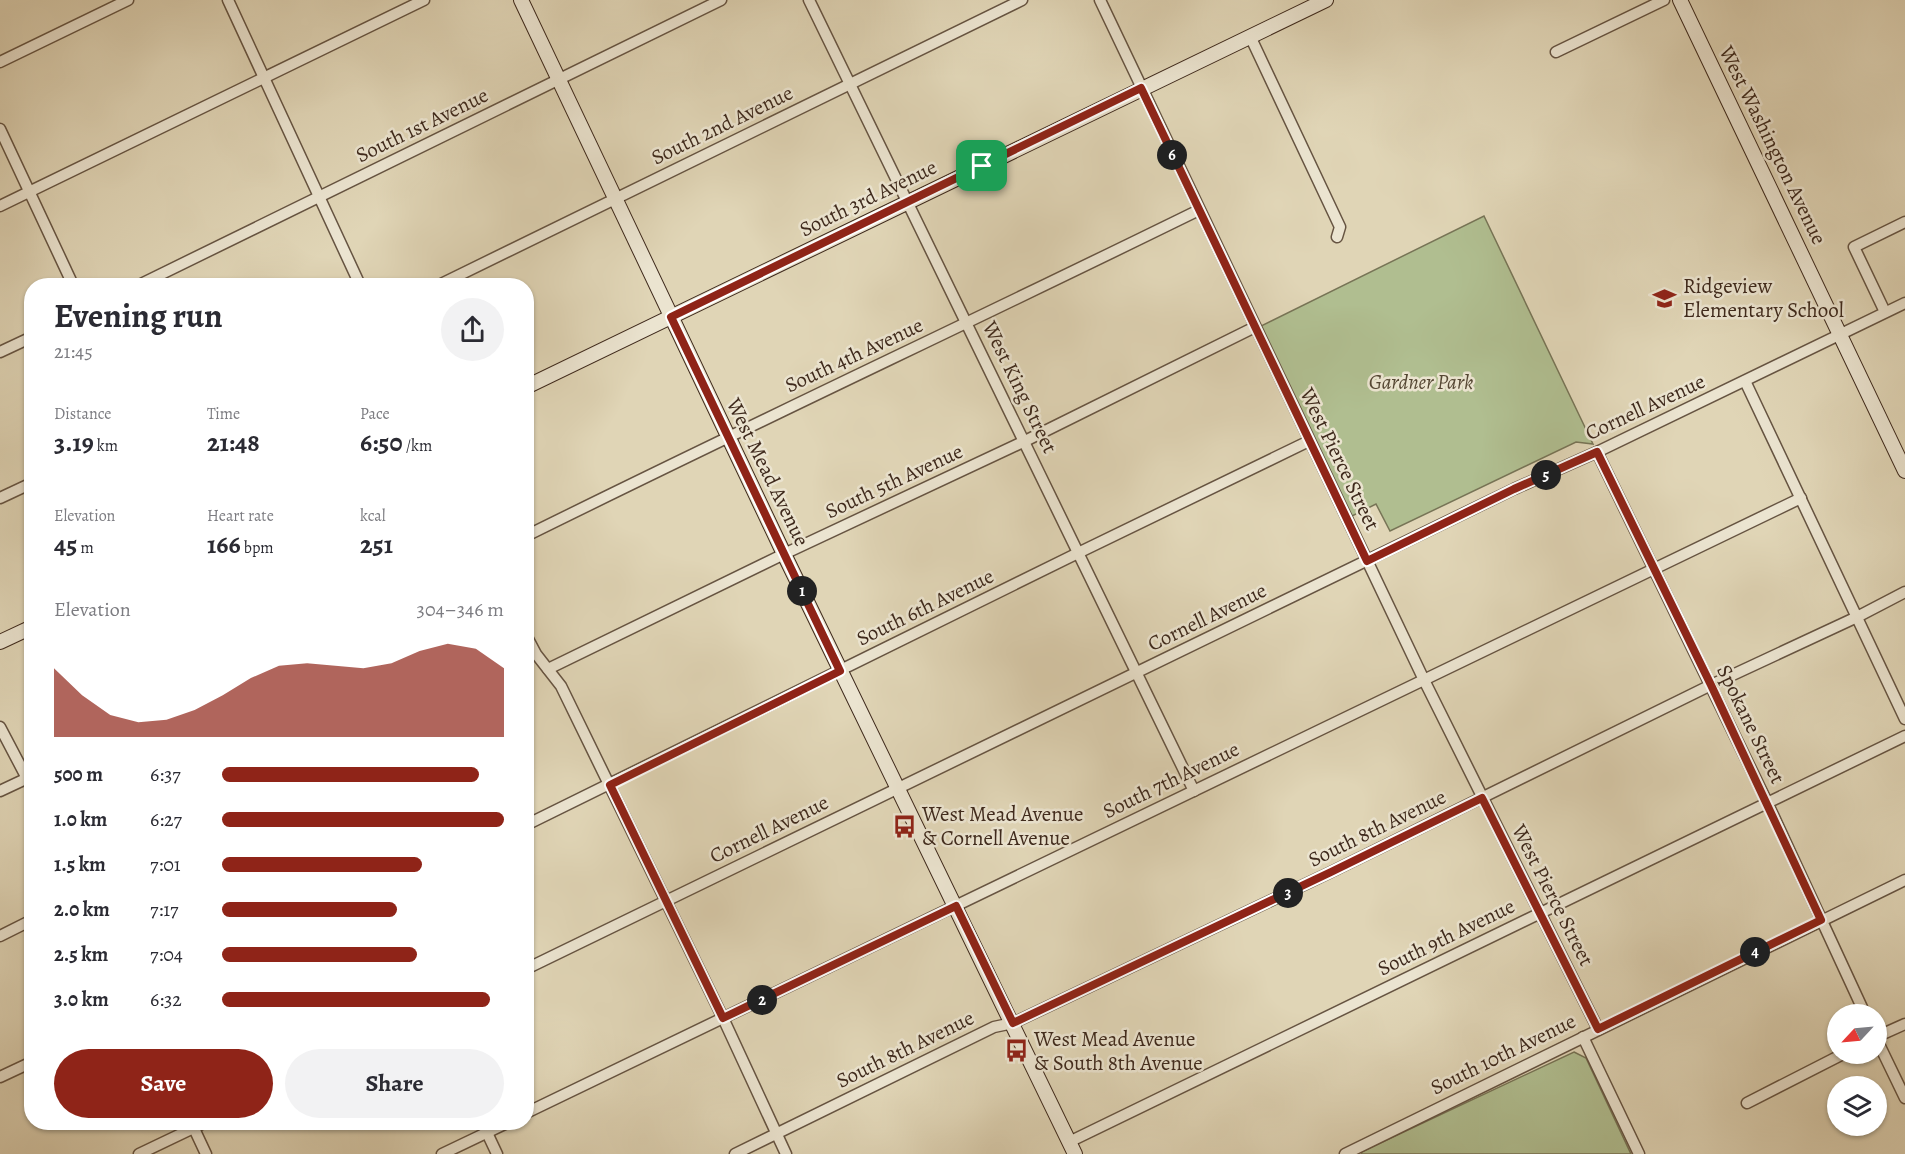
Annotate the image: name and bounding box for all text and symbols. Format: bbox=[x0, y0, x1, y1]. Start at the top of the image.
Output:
street label: West Washington Avenue bbox=[1712, 40, 1833, 249]
street label: South 2nd Avenue bbox=[647, 79, 797, 171]
street label: South 1st Avenue bbox=[351, 81, 493, 169]
pin bbox=[956, 140, 1007, 191]
pin: 6 bbox=[1157, 140, 1187, 170]
text: 6 bbox=[1168, 144, 1176, 166]
icon: arrive bbox=[965, 149, 998, 182]
street label: South 3rd Avenue bbox=[795, 153, 941, 243]
place label: Ridgeview Elementary School bbox=[1683, 272, 1844, 324]
school or university icon: Ridgeview Elementary School bbox=[1652, 285, 1678, 311]
text: Evening run bbox=[54, 293, 223, 338]
button: share bbox=[441, 298, 504, 361]
street label: South 4th Avenue bbox=[780, 311, 928, 399]
street label: West King Street bbox=[975, 315, 1064, 458]
text: 21:45 bbox=[54, 338, 93, 365]
street label: Cornell Avenue bbox=[1581, 367, 1709, 447]
park label: Gardner Park bbox=[1369, 368, 1473, 396]
street label: West Pierce Street bbox=[1293, 382, 1387, 535]
street label: West Mead Avenue bbox=[720, 392, 816, 551]
text: Distance bbox=[54, 403, 111, 425]
text: Time bbox=[207, 403, 240, 425]
text: Pace bbox=[360, 403, 390, 425]
text: 3.19 bbox=[54, 425, 94, 460]
text: 21:48 bbox=[207, 425, 260, 460]
text: 6:50 bbox=[360, 425, 403, 460]
text: km bbox=[94, 435, 118, 457]
text: /km bbox=[403, 435, 432, 457]
street label: South 5th Avenue bbox=[821, 437, 967, 525]
pin: 5 bbox=[1531, 460, 1561, 490]
text: 5 bbox=[1543, 464, 1549, 486]
text: Elevation bbox=[54, 505, 115, 527]
text: Heart rate bbox=[207, 505, 274, 527]
text: kcal bbox=[360, 505, 386, 527]
text: 45 bbox=[54, 527, 77, 562]
text: 166 bbox=[207, 527, 241, 562]
text: 251 bbox=[360, 527, 393, 562]
text: m bbox=[77, 537, 94, 559]
text: bpm bbox=[241, 537, 274, 559]
street label: South 6th Avenue bbox=[852, 562, 998, 652]
pin: 1 bbox=[787, 576, 817, 606]
street label: Cornell Avenue bbox=[1143, 576, 1271, 658]
text: 1 bbox=[799, 580, 805, 602]
text: Elevation bbox=[54, 596, 131, 623]
text: 304–346 m bbox=[417, 596, 504, 623]
street label: Spokane Street bbox=[1710, 660, 1792, 788]
street label: South 7th Avenue bbox=[1098, 735, 1244, 825]
text: 500 m bbox=[54, 761, 103, 788]
text: 6:37 bbox=[150, 761, 181, 788]
street label: South 8th Avenue bbox=[1304, 783, 1450, 873]
street label: Cornell Avenue bbox=[705, 788, 833, 870]
place label: West Mead Avenue & Cornell Avenue bbox=[921, 800, 1083, 852]
text: 1.0 km bbox=[54, 806, 107, 833]
text: 6:27 bbox=[150, 806, 182, 833]
bus stop icon: West Mead Avenue & Cornell Avenue bbox=[891, 813, 917, 839]
street label: West Pierce Street bbox=[1505, 819, 1601, 971]
text: 1.5 km bbox=[54, 851, 106, 878]
text: 7:01 bbox=[150, 851, 181, 878]
pin: 3 bbox=[1273, 878, 1303, 908]
text: 3 bbox=[1285, 882, 1291, 904]
street label: South 9th Avenue bbox=[1373, 892, 1519, 982]
text: 2.0 km bbox=[54, 896, 110, 923]
text: 7:17 bbox=[150, 896, 178, 923]
pin: 4 bbox=[1740, 937, 1770, 967]
text: 2.5 km bbox=[54, 941, 108, 968]
text: 7:04 bbox=[150, 941, 183, 968]
text: 4 bbox=[1751, 941, 1759, 963]
pin: 2 bbox=[747, 985, 777, 1015]
text: 3.0 km bbox=[54, 986, 109, 1013]
text: 6:32 bbox=[150, 986, 182, 1013]
text: 2 bbox=[758, 989, 766, 1011]
street label: South 8th Avenue bbox=[832, 1004, 978, 1094]
north arrow bbox=[1827, 1004, 1887, 1064]
map controls bbox=[1827, 1004, 1887, 1136]
street label: South 10th Avenue bbox=[1426, 1007, 1580, 1101]
place label: West Mead Avenue & South 8th Avenue bbox=[1033, 1025, 1203, 1077]
bus stop icon: West Mead Avenue & South 8th Avenue bbox=[1003, 1038, 1029, 1064]
button: Save bbox=[54, 1049, 273, 1118]
button: Share bbox=[285, 1049, 504, 1118]
button: layers bbox=[1827, 1076, 1887, 1136]

